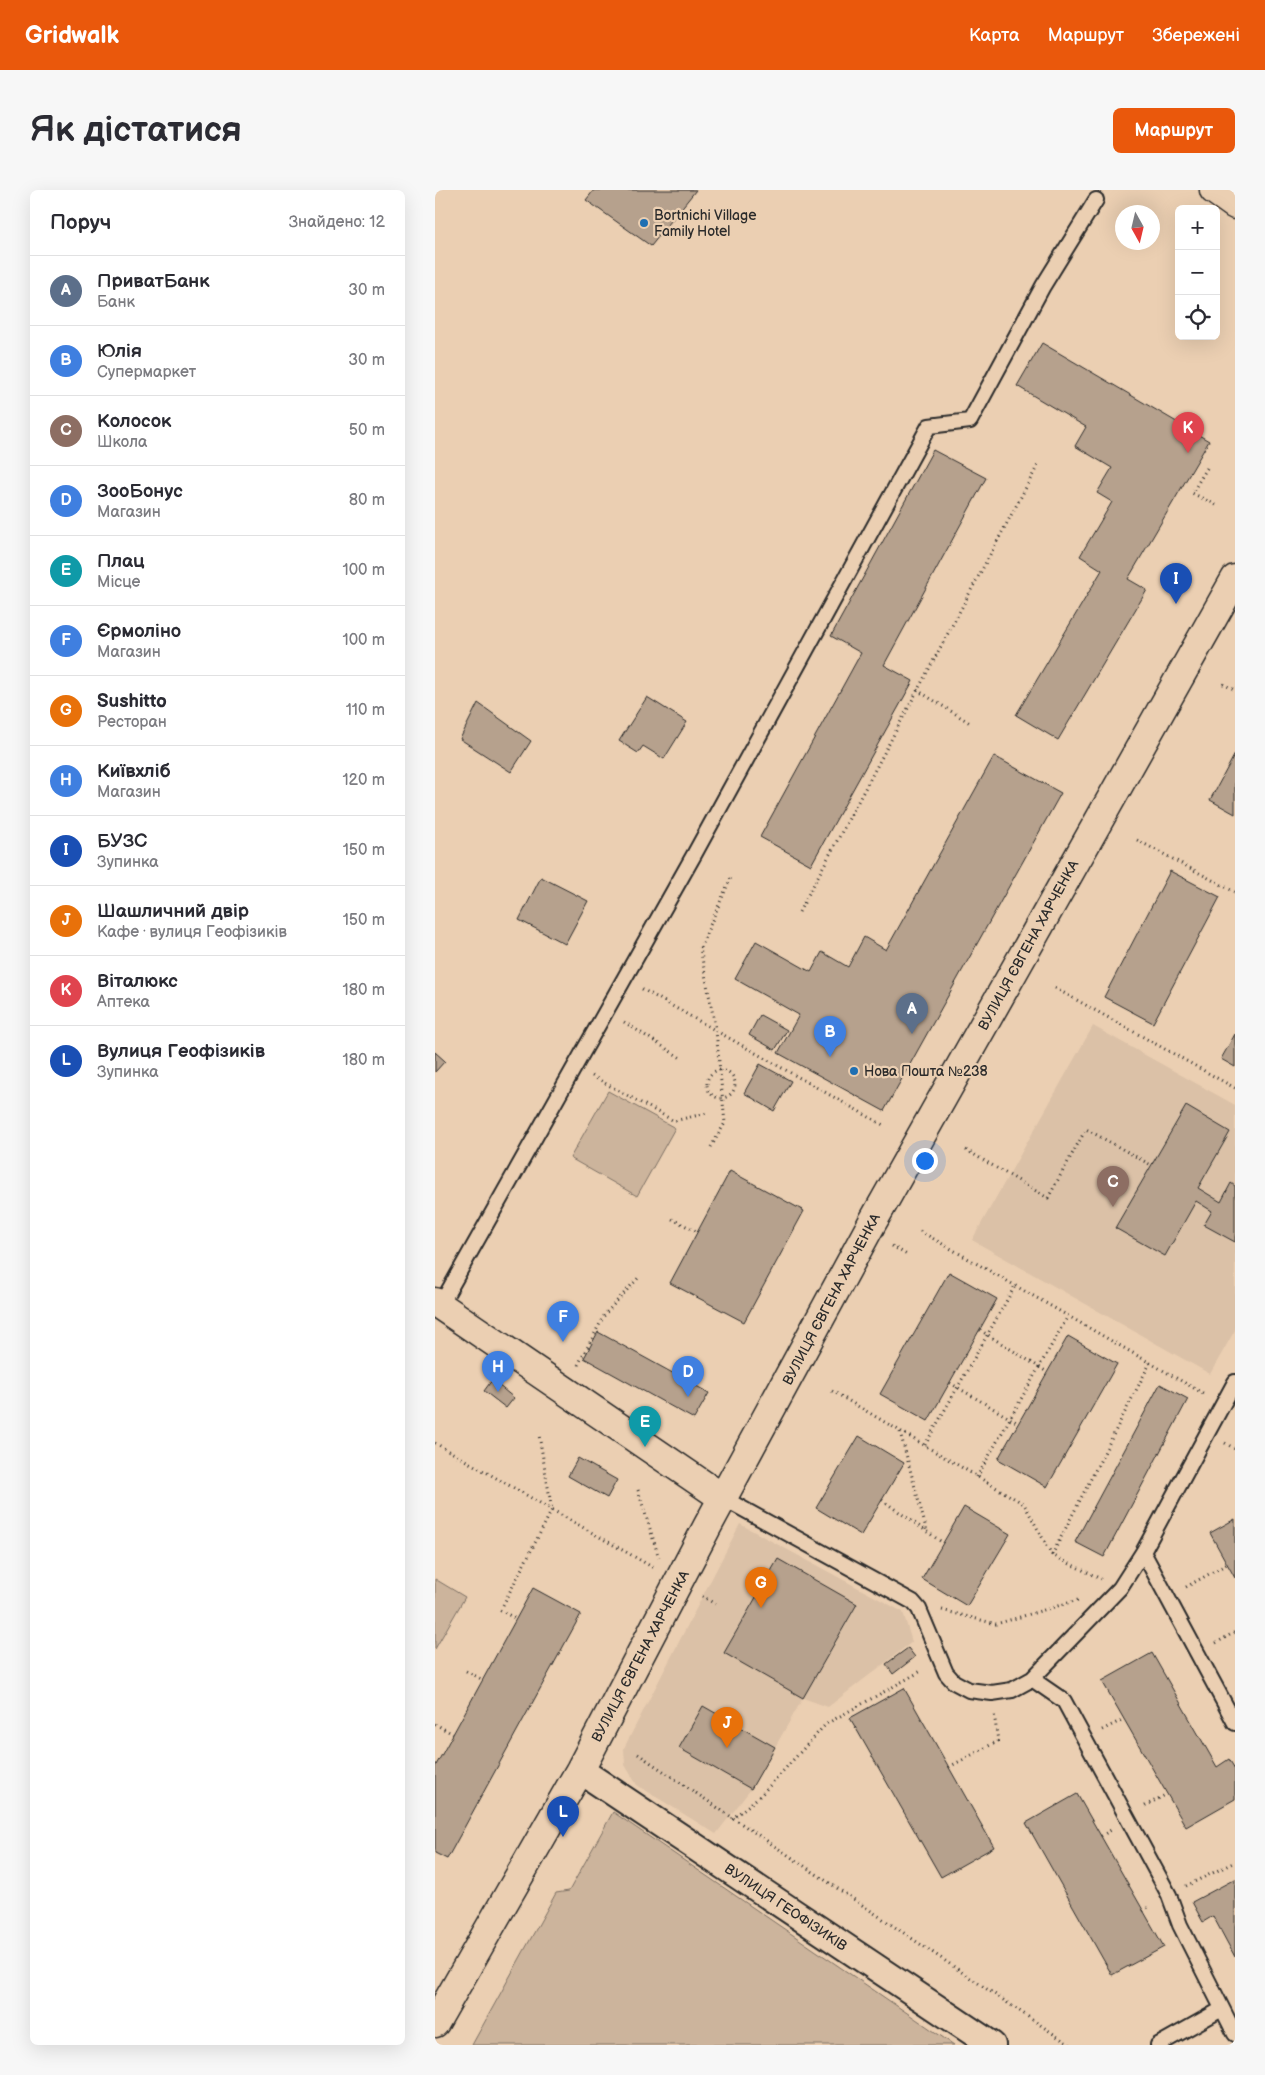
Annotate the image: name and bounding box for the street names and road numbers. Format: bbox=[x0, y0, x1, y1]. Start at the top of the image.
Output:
street label: ВУЛИЦЯ ЄВГЕНА ХАРЧЕНКА bbox=[975, 857, 1083, 1033]
street label: ВУЛИЦЯ ЄВГЕНА ХАРЧЕНКА bbox=[779, 1210, 884, 1388]
street label: ВУЛИЦЯ ЄВГЕНА ХАРЧЕНКА bbox=[588, 1567, 693, 1745]
street label: ВУЛИЦЯ ГЕОФІЗИКІВ bbox=[721, 1860, 850, 1955]

